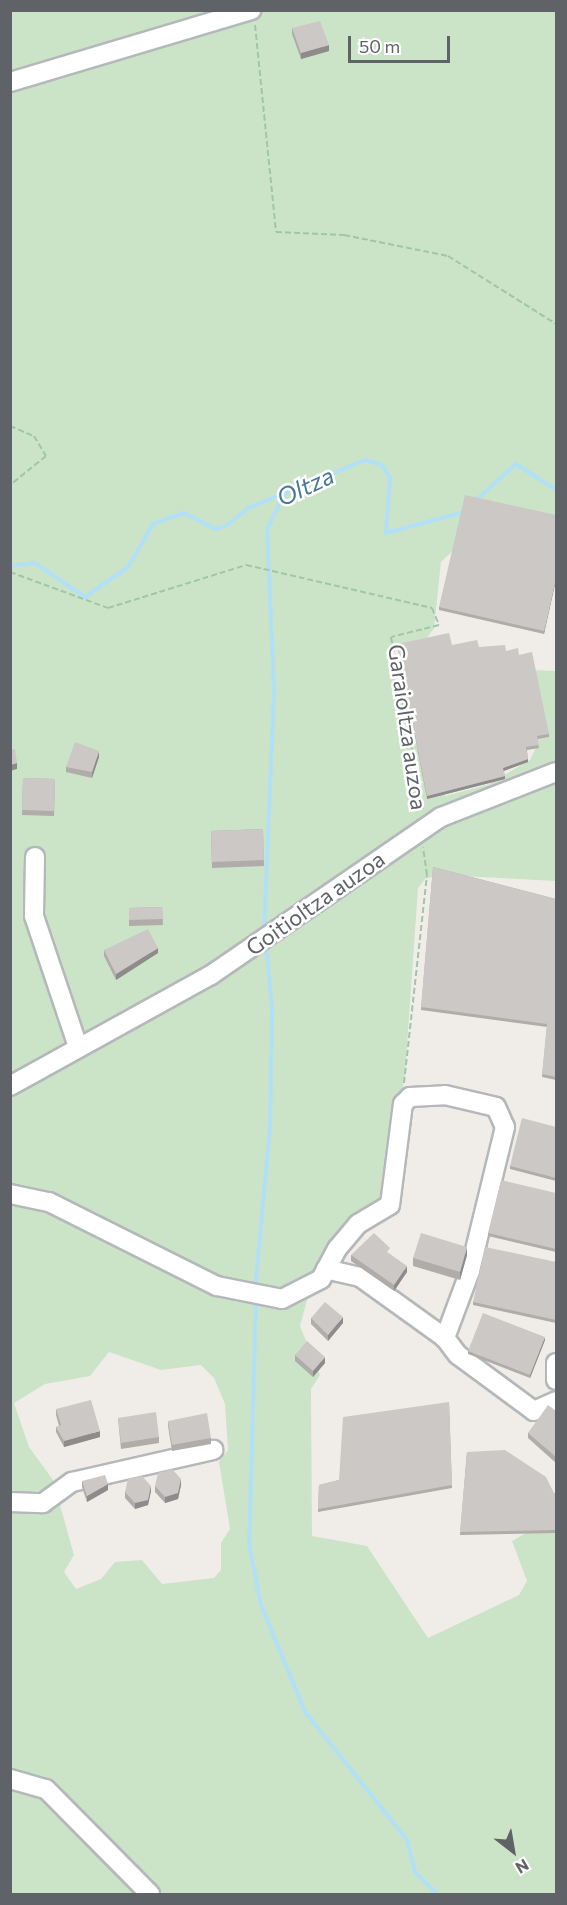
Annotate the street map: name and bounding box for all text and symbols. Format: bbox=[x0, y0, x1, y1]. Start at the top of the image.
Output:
scale bar bbox=[351, 24, 453, 62]
text: 50 m bbox=[359, 35, 400, 57]
water label: Oltza bbox=[272, 460, 338, 512]
street label: Garaioltza auzoa bbox=[383, 642, 433, 812]
street label: Goitioltza auzoa bbox=[241, 845, 389, 961]
north arrow bbox=[483, 1821, 543, 1881]
text: N bbox=[512, 1856, 533, 1878]

